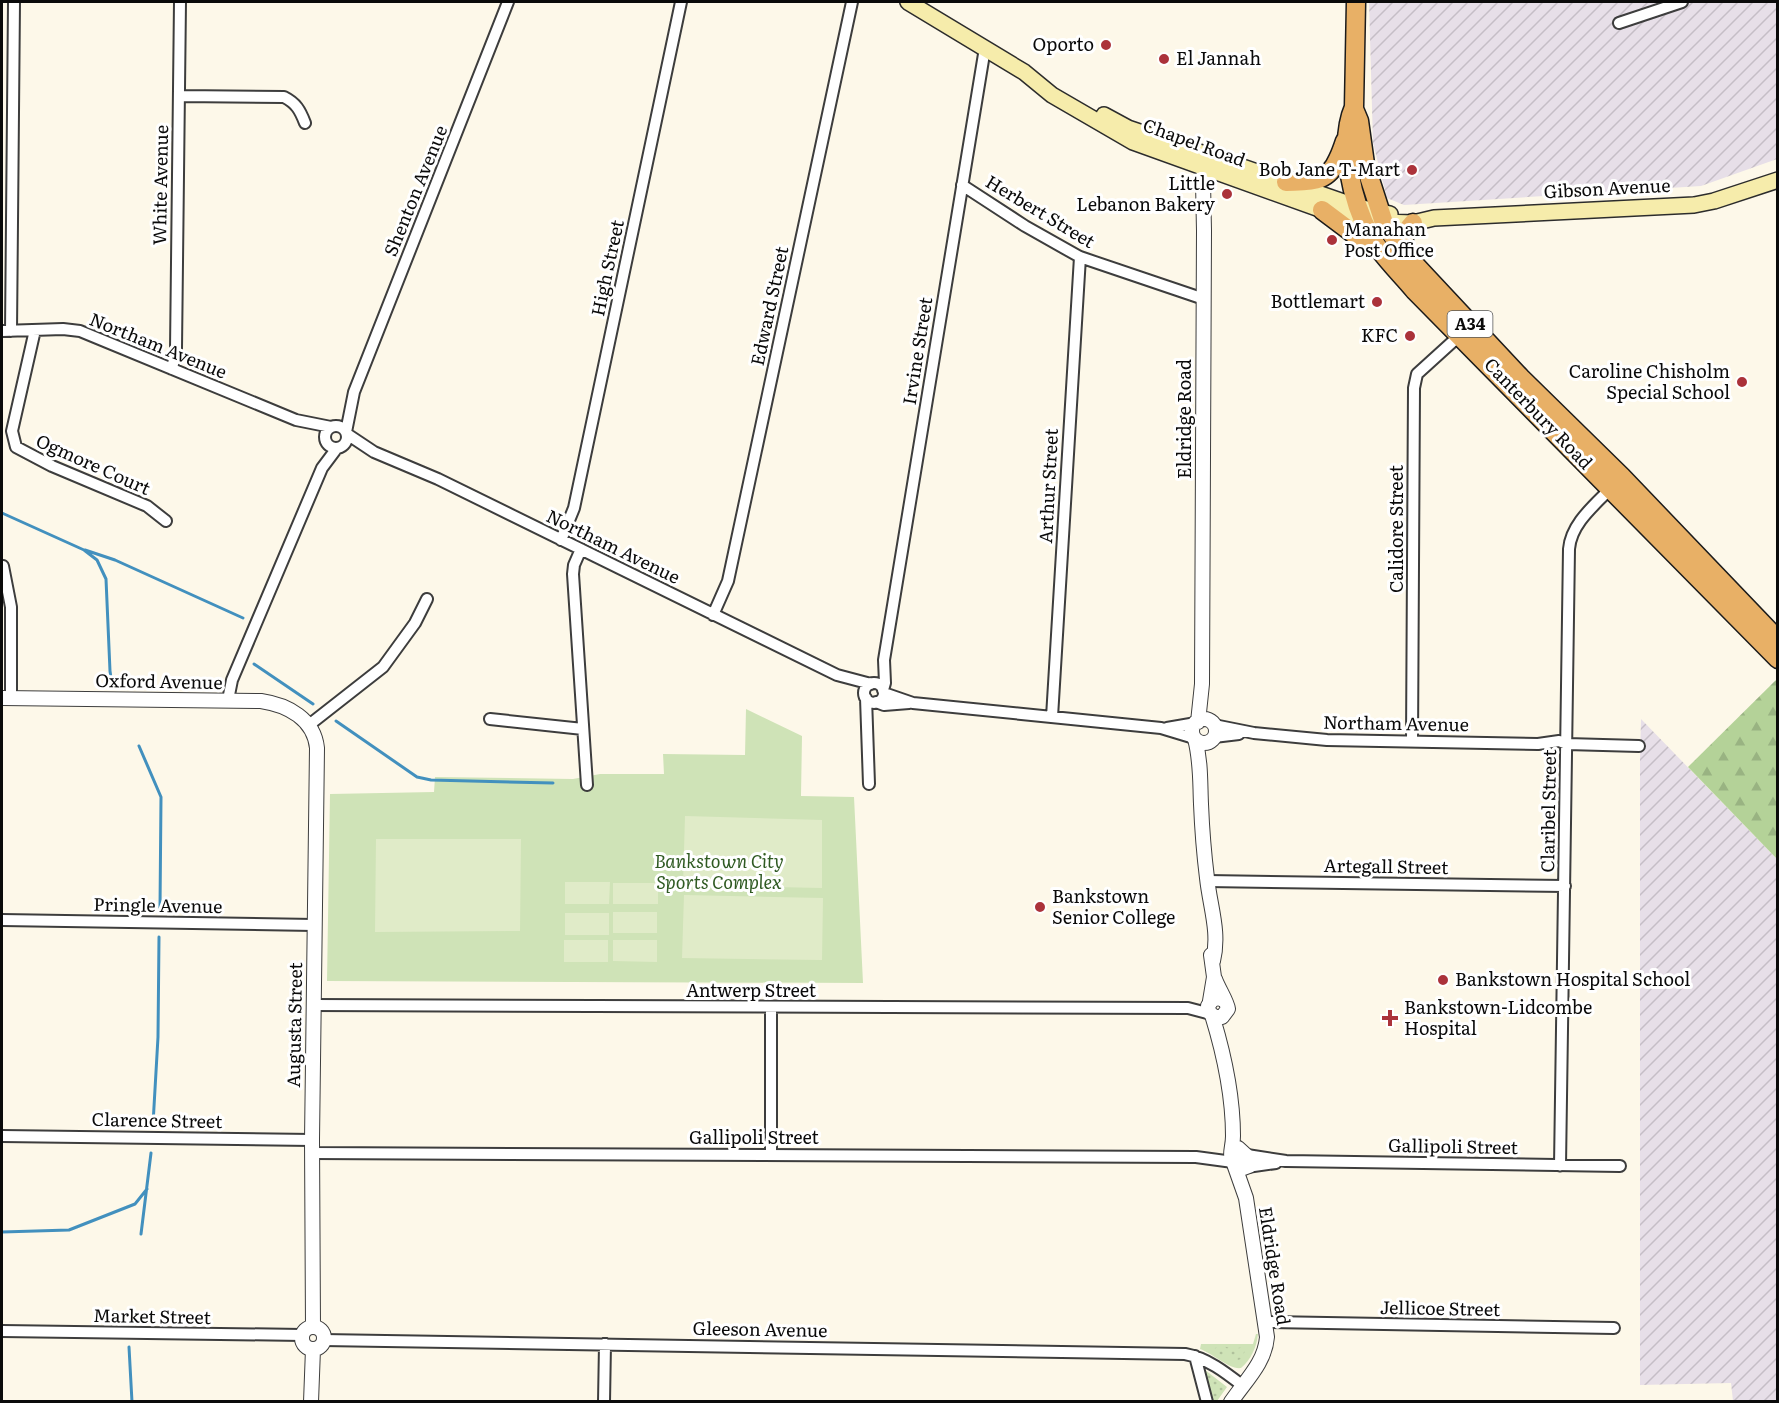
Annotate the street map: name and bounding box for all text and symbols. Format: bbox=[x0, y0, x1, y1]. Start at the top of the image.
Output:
place label: Oporto bbox=[1033, 30, 1094, 57]
marker: Oporto bbox=[1099, 38, 1113, 52]
place label: El Jannah bbox=[1176, 44, 1261, 71]
marker: El Jannah bbox=[1157, 52, 1171, 66]
street label: Chapel Road bbox=[1139, 111, 1250, 173]
street label: Shenton Avenue bbox=[376, 121, 453, 260]
street label: White Avenue bbox=[145, 125, 174, 245]
place label: Bob Jane T-Mart bbox=[1259, 155, 1401, 182]
marker: Bob Jane T-Mart bbox=[1405, 163, 1419, 177]
street label: Herbert Street bbox=[981, 167, 1101, 254]
place label: Little Lebanon Bakery bbox=[1076, 169, 1216, 217]
street label: Gibson Avenue bbox=[1543, 171, 1671, 204]
marker: Little Lebanon Bakery bbox=[1220, 187, 1234, 201]
place label: Manahan Post Office bbox=[1344, 215, 1434, 263]
street label: High Street bbox=[583, 216, 630, 318]
marker: Manahan Post Office bbox=[1325, 233, 1339, 247]
street label: Edward Street bbox=[743, 243, 795, 368]
place label: Bottlemart bbox=[1271, 287, 1366, 314]
street label: Irvine Street bbox=[895, 294, 938, 407]
marker: Bottlemart bbox=[1370, 295, 1384, 309]
street label: Northam Avenue bbox=[86, 305, 231, 384]
road number: A34 bbox=[1448, 311, 1492, 337]
place label: KFC bbox=[1361, 321, 1398, 348]
marker: KFC bbox=[1403, 329, 1417, 343]
street label: Canterbury Road bbox=[1479, 351, 1600, 475]
place label: Caroline Chisholm Special School bbox=[1569, 357, 1730, 405]
street label: Eldridge Road bbox=[1170, 359, 1197, 479]
marker: Caroline Chisholm Special School bbox=[1735, 375, 1749, 389]
street label: Ogmore Court bbox=[32, 426, 156, 501]
street label: Arthur Street bbox=[1031, 427, 1064, 544]
street label: Calidore Street bbox=[1382, 464, 1409, 593]
street label: Northam Avenue bbox=[542, 502, 685, 590]
street label: Oxford Avenue bbox=[95, 666, 223, 695]
street label: Northam Avenue bbox=[1323, 708, 1469, 737]
street label: Claribel Street bbox=[1533, 748, 1562, 873]
park label: Bankstown City Sports Complex bbox=[654, 847, 784, 895]
street label: Artegall Street bbox=[1323, 851, 1449, 880]
place label: Bankstown Senior College bbox=[1052, 882, 1175, 930]
street label: Pringle Avenue bbox=[93, 890, 223, 919]
marker: Bankstown Senior College bbox=[1033, 900, 1047, 914]
street label: Augusta Street bbox=[279, 961, 308, 1088]
place label: Bankstown Hospital School bbox=[1455, 965, 1690, 992]
marker: Bankstown Hospital School bbox=[1436, 973, 1450, 987]
street label: Antwerp Street bbox=[686, 976, 817, 1003]
place label: Bankstown-Lidcombe Hospital bbox=[1404, 993, 1592, 1041]
marker: Bankstown-Lidcombe Hospital bbox=[1381, 1009, 1399, 1027]
street label: Clarence Street bbox=[92, 1105, 223, 1134]
street label: Gallipoli Street bbox=[689, 1123, 820, 1150]
street label: Gallipoli Street bbox=[1388, 1131, 1519, 1160]
street label: Eldridge Road bbox=[1253, 1204, 1298, 1327]
street label: Jellicoe Street bbox=[1380, 1293, 1501, 1322]
street label: Market Street bbox=[93, 1301, 212, 1330]
street label: Gleeson Avenue bbox=[692, 1314, 828, 1343]

